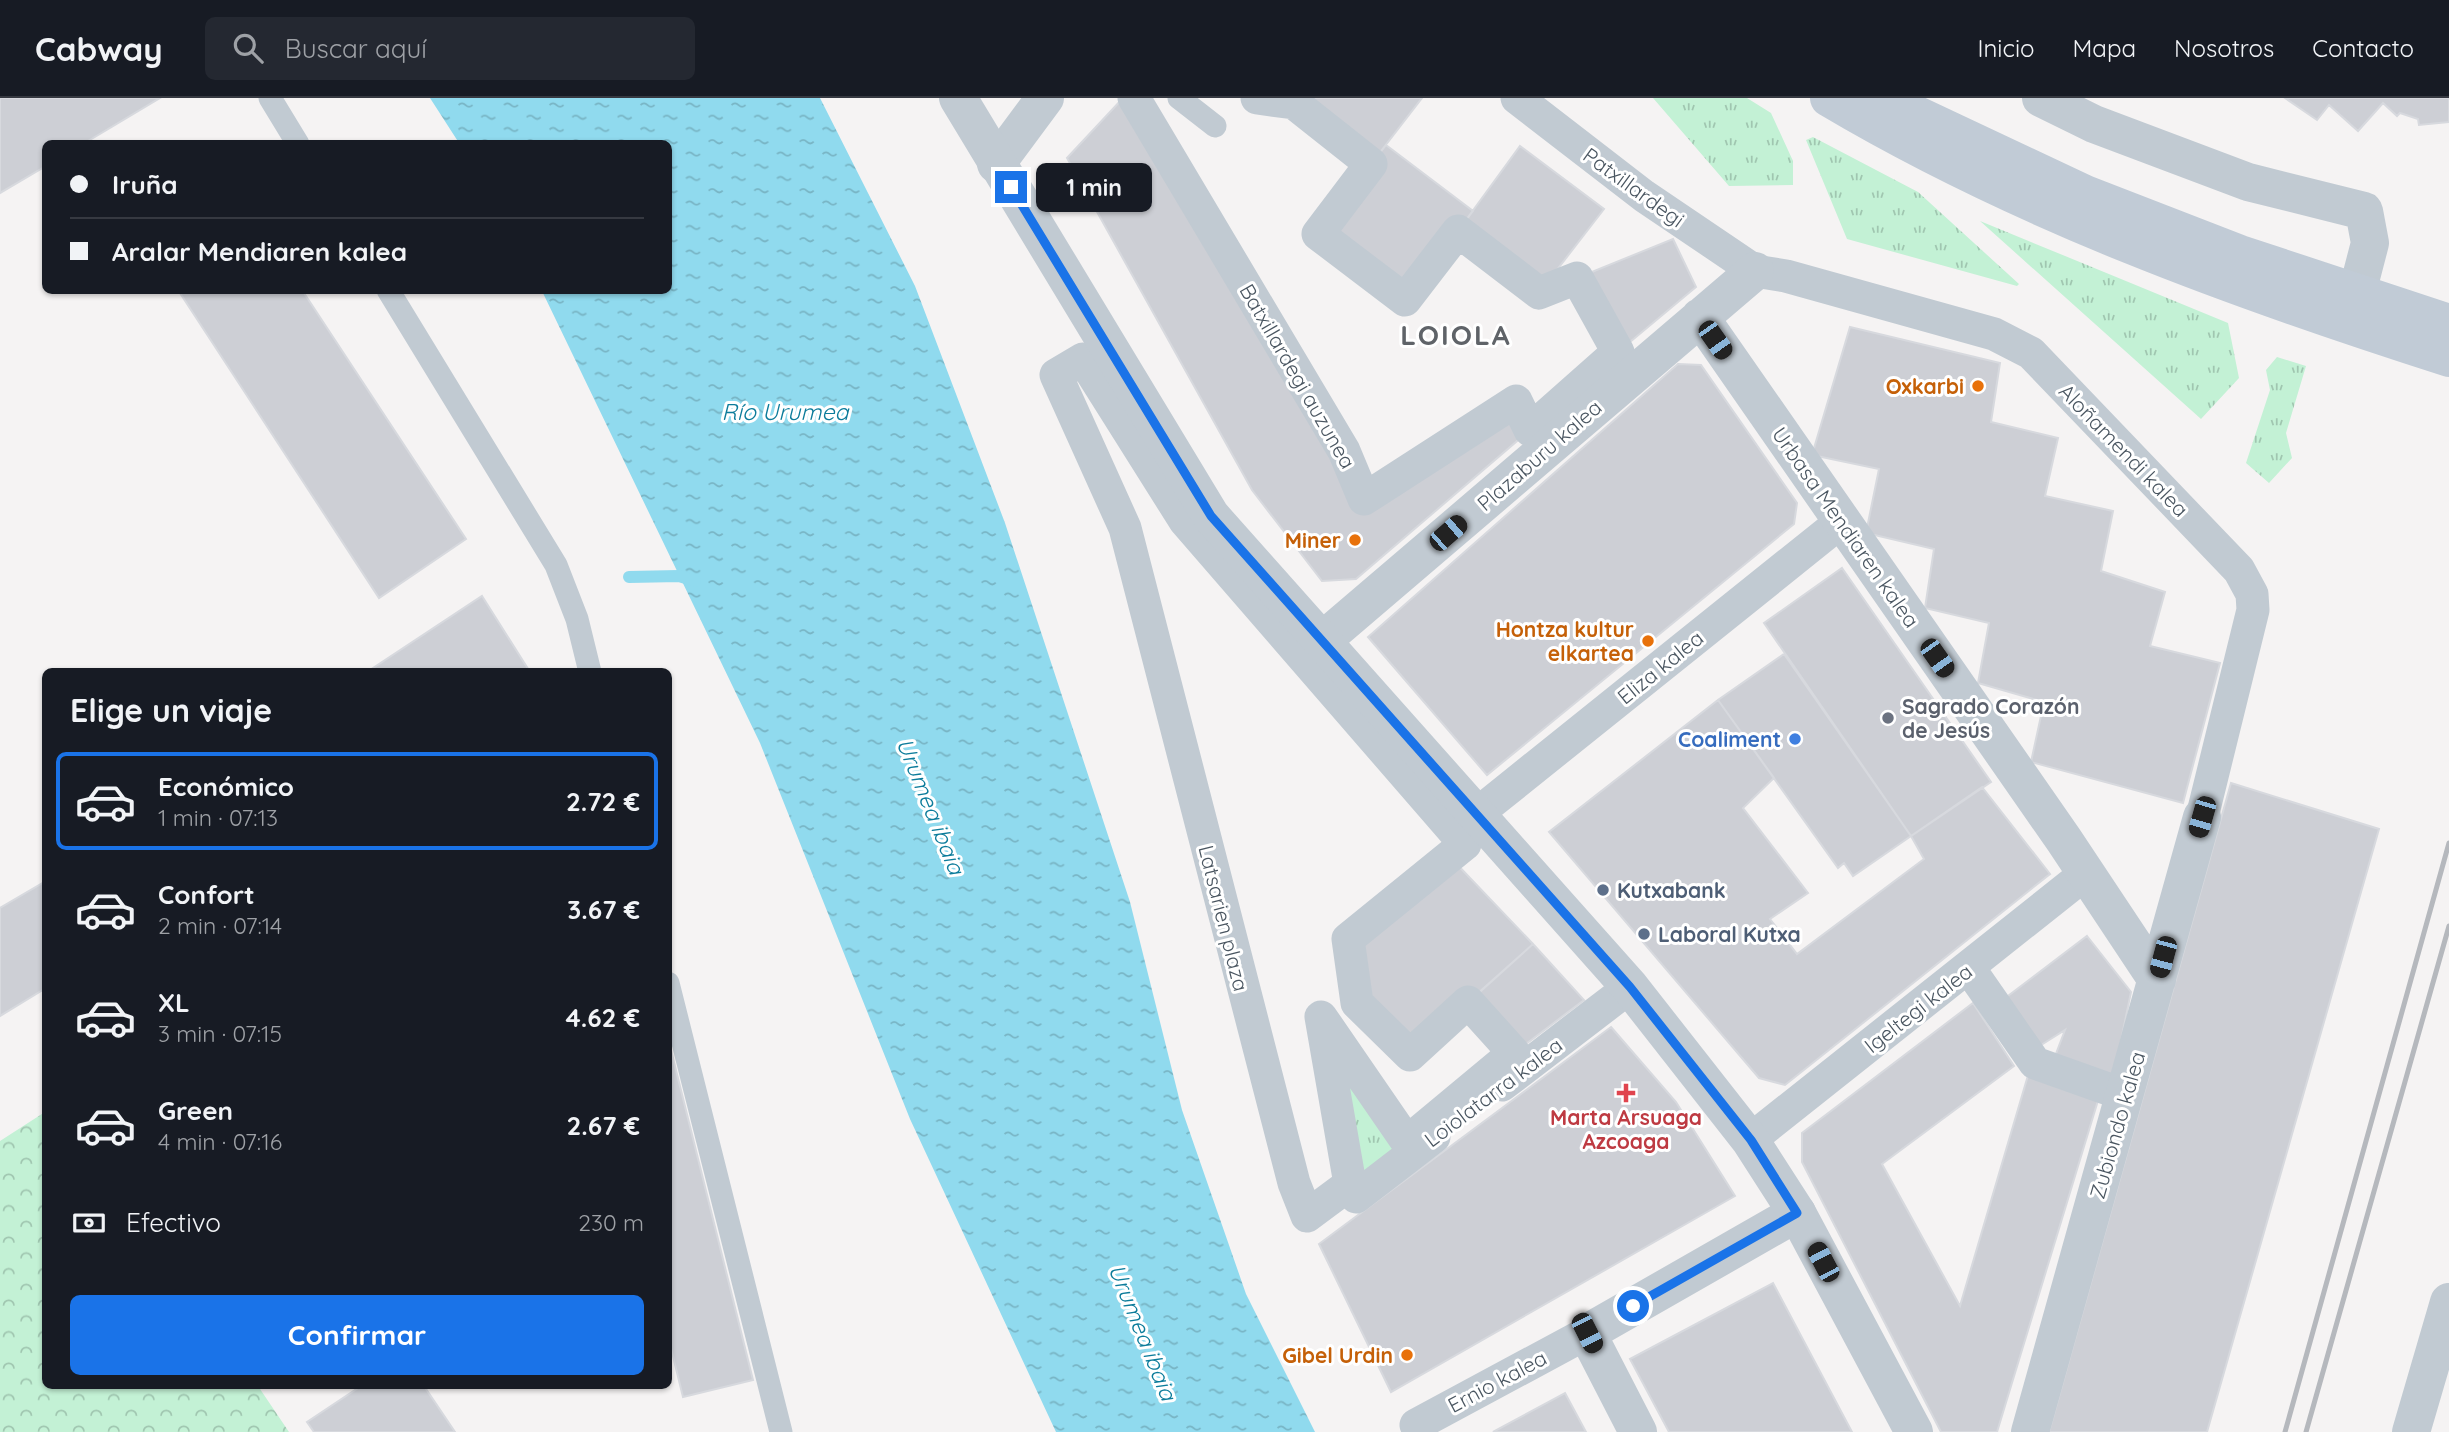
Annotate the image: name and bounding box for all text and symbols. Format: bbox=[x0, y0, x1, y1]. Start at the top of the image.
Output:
search box bbox=[205, 17, 695, 80]
text: Cabway bbox=[35, 28, 163, 69]
icon: search bbox=[229, 29, 267, 67]
text: Buscar aquí bbox=[285, 32, 427, 65]
text: Inicio bbox=[1977, 33, 2035, 63]
text: Mapa bbox=[2073, 33, 2136, 63]
text: Nosotros bbox=[2174, 33, 2274, 63]
text: Contacto bbox=[2312, 33, 2414, 63]
street label: Patxillardegi bbox=[1578, 142, 1690, 232]
callout: 1 min bbox=[1036, 162, 1151, 212]
text: Iruña bbox=[112, 168, 178, 201]
route end bbox=[995, 171, 1027, 203]
text: 1 min bbox=[1066, 173, 1122, 202]
text: Aralar Mendiaren kalea bbox=[112, 235, 407, 268]
street label: Batxillardegi auzunea bbox=[1234, 279, 1362, 473]
district label: LOIOLA bbox=[1400, 317, 1512, 352]
car bbox=[1695, 317, 1736, 363]
place label: Oxkarbi bbox=[1886, 373, 1964, 399]
marker: Oxkarbi bbox=[1970, 378, 1986, 394]
street label: Aloñamendi kalea bbox=[2054, 378, 2194, 522]
street label: Plazaburu kalea bbox=[1471, 394, 1607, 516]
water label: Río Urumea bbox=[722, 397, 849, 426]
street label: Urbasa Mendiaren kalea bbox=[1767, 422, 1925, 632]
car bbox=[1426, 511, 1471, 555]
place label: Miner bbox=[1285, 527, 1341, 553]
marker: Miner bbox=[1347, 532, 1363, 548]
place label: Hontza kultur elkartea bbox=[1496, 616, 1634, 666]
street label: Eliza kalea bbox=[1612, 625, 1708, 709]
marker: Hontza kultur elkartea bbox=[1640, 633, 1656, 649]
car bbox=[1917, 635, 1958, 681]
text: Elige un viaje bbox=[70, 690, 272, 730]
place label: Sagrado Corazón de Jesús bbox=[1902, 693, 2079, 743]
marker: Sagrado Corazón de Jesús bbox=[1880, 710, 1896, 726]
place label: Coaliment bbox=[1678, 726, 1781, 752]
marker: Coaliment bbox=[1787, 731, 1803, 747]
water label: Urumea ibaia bbox=[891, 734, 972, 879]
icon: car bbox=[74, 770, 137, 833]
text: Económico bbox=[158, 770, 294, 803]
text: 2.72 € bbox=[566, 785, 640, 818]
car bbox=[2187, 794, 2218, 840]
text: 1 min · 07:13 bbox=[158, 803, 278, 832]
street label: Latsarien plaza bbox=[1193, 842, 1255, 994]
place label: Kutxabank bbox=[1617, 877, 1726, 903]
icon: car bbox=[74, 878, 137, 941]
text: Confort bbox=[158, 878, 255, 911]
marker: Kutxabank bbox=[1595, 882, 1611, 898]
text: 3.67 € bbox=[567, 893, 640, 926]
text: 2 min · 07:14 bbox=[158, 911, 282, 940]
place label: Laboral Kutxa bbox=[1658, 921, 1801, 947]
marker: Laboral Kutxa bbox=[1636, 926, 1652, 942]
car bbox=[2148, 934, 2179, 980]
street label: Igeltegi kalea bbox=[1859, 958, 1977, 1058]
icon: car bbox=[74, 986, 137, 1049]
text: XL bbox=[158, 986, 190, 1019]
text: 4.62 € bbox=[565, 1001, 640, 1034]
text: 3 min · 07:15 bbox=[158, 1019, 282, 1048]
street label: Loiolatarra kalea bbox=[1419, 1032, 1567, 1152]
street label: Zubiondo kalea bbox=[2084, 1048, 2150, 1202]
marker: Marta Arsuaga Azcoaga bbox=[1618, 1085, 1634, 1101]
icon: car bbox=[74, 1094, 137, 1157]
text: Green bbox=[158, 1094, 233, 1127]
place label: Marta Arsuaga Azcoaga bbox=[1550, 1104, 1702, 1154]
text: 2.67 € bbox=[566, 1109, 640, 1142]
text: 4 min · 07:16 bbox=[158, 1127, 282, 1156]
icon: cash bbox=[70, 1204, 108, 1242]
text: Efectivo bbox=[126, 1206, 221, 1239]
text: 230 m bbox=[578, 1208, 644, 1237]
car bbox=[1804, 1239, 1843, 1285]
water label: Urumea ibaia bbox=[1103, 1260, 1184, 1405]
route start bbox=[1617, 1290, 1649, 1322]
button: Confirmar bbox=[70, 1295, 644, 1375]
car bbox=[1569, 1310, 1606, 1356]
place label: Gibel Urdin bbox=[1282, 1342, 1393, 1368]
street label: Ernio kalea bbox=[1443, 1344, 1551, 1418]
marker: Gibel Urdin bbox=[1399, 1347, 1415, 1363]

